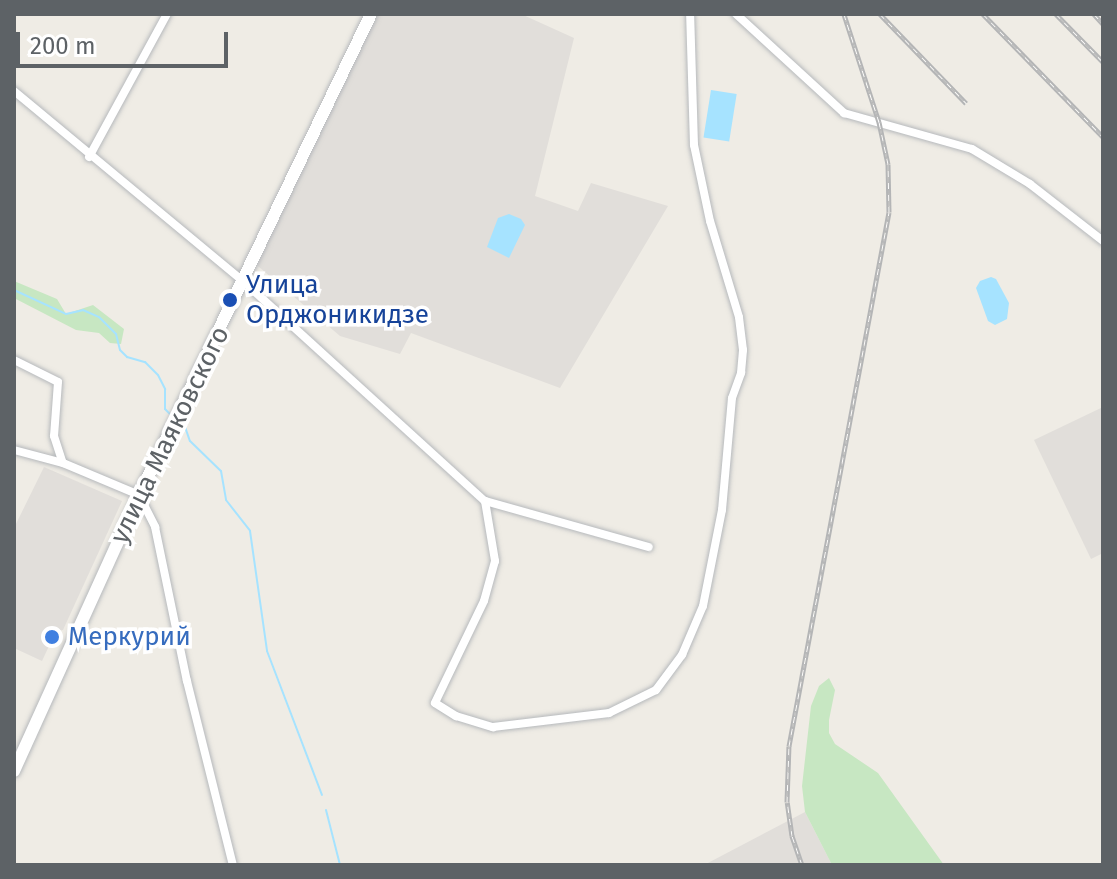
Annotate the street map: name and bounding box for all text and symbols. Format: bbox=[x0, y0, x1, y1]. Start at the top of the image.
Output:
scale bar bbox=[20, 16, 232, 66]
text: 200 m bbox=[30, 32, 96, 60]
place label: Улица Орджоникидзе bbox=[246, 269, 429, 330]
marker: Улица Орджоникидзе bbox=[221, 291, 239, 309]
street label: улица Маяковского bbox=[104, 321, 236, 549]
place label: Меркурий bbox=[68, 621, 191, 653]
marker: Меркурий bbox=[43, 628, 61, 646]

